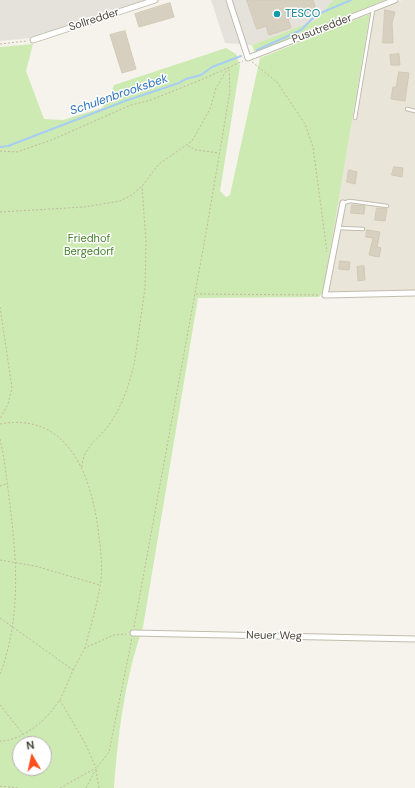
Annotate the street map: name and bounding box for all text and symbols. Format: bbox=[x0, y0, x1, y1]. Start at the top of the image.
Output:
street label: Sollredder bbox=[67, 6, 121, 34]
place label: TESCO bbox=[285, 7, 320, 21]
marker: TESCO bbox=[272, 9, 282, 19]
street label: Pusutredder bbox=[290, 12, 354, 46]
water label: Schulenbrooksbek bbox=[68, 72, 170, 118]
park label: Friedhof Bergedorf bbox=[64, 232, 114, 258]
street label: Neuer Weg bbox=[246, 629, 302, 643]
north arrow bbox=[12, 736, 52, 776]
text: N bbox=[25, 738, 35, 753]

